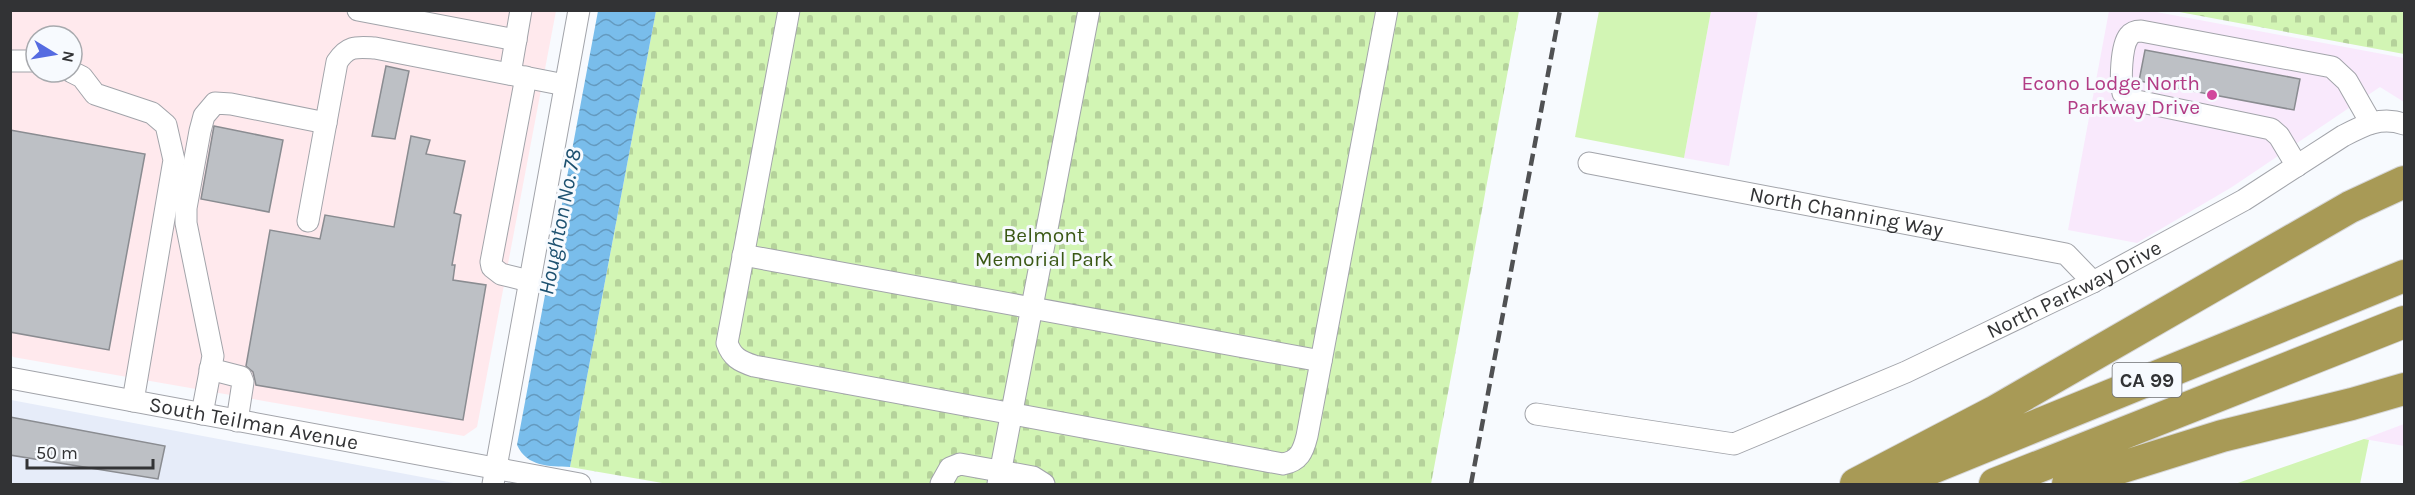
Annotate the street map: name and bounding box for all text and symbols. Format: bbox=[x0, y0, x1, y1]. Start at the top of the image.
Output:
north arrow bbox=[24, 24, 84, 84]
text: N bbox=[58, 49, 79, 64]
place label: Econo Lodge North Parkway Drive bbox=[2021, 71, 2200, 119]
marker: Econo Lodge North Parkway Drive bbox=[2205, 88, 2219, 102]
water label: Houghton No. 78 bbox=[533, 147, 587, 297]
street label: North Channing Way bbox=[1747, 182, 1945, 242]
park label: Belmont Memorial Park bbox=[975, 223, 1113, 271]
street label: North Parkway Drive bbox=[1983, 235, 2165, 343]
road number: CA 99 bbox=[2112, 363, 2182, 397]
street label: South Teilman Avenue bbox=[147, 392, 360, 455]
scale bar bbox=[27, 432, 153, 470]
text: 50 m bbox=[36, 442, 78, 464]

